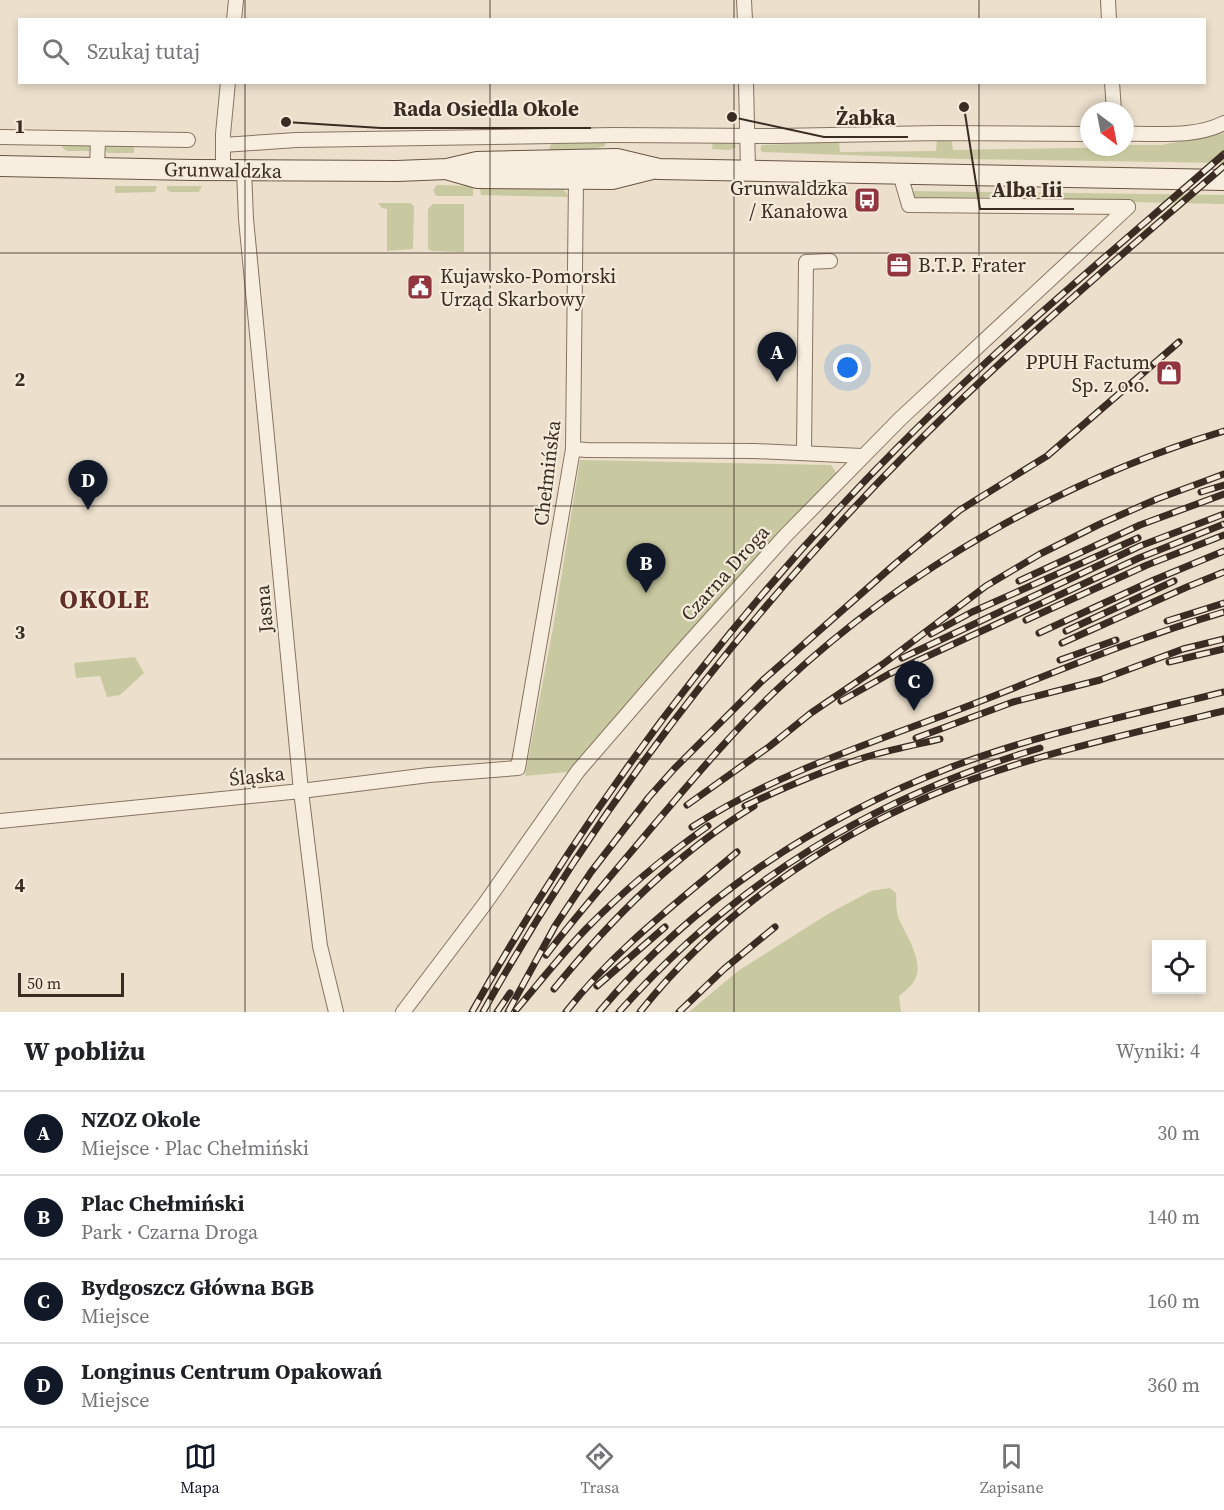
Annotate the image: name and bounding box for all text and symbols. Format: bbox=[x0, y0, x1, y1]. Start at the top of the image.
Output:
search box bbox=[18, 18, 1206, 84]
icon: search bbox=[39, 35, 72, 68]
text: Szukaj tutaj bbox=[87, 36, 200, 66]
callout: Rada Osiedla Okole bbox=[381, 89, 591, 128]
text: Rada Osiedla Okole bbox=[393, 94, 579, 123]
callout: Żabka bbox=[824, 98, 908, 137]
north arrow bbox=[1080, 102, 1134, 156]
text: Żabka bbox=[836, 103, 897, 132]
text: 1 bbox=[15, 112, 25, 140]
street label: Grunwaldzka bbox=[164, 155, 283, 185]
callout: Alba Iii bbox=[980, 170, 1074, 209]
place label: Grunwaldzka / Kanałowa bbox=[730, 174, 849, 225]
text: Alba Iii bbox=[992, 175, 1063, 204]
bus stop icon: Grunwaldzka / Kanałowa bbox=[852, 185, 882, 215]
office icon: B.T.P. Frater bbox=[884, 250, 914, 280]
place label: B.T.P. Frater bbox=[918, 251, 1027, 279]
place label: Kujawsko-Pomorski Urząd Skarbowy bbox=[440, 262, 616, 313]
public building icon: Kujawsko-Pomorski Urząd Skarbowy bbox=[405, 272, 435, 302]
pin: A bbox=[758, 332, 796, 382]
place label: PPUH Factum Sp. z o.o. bbox=[1026, 348, 1150, 399]
your location bbox=[833, 353, 862, 382]
shop icon: PPUH Factum Sp. z o.o. bbox=[1154, 358, 1184, 388]
text: 2 bbox=[15, 365, 26, 393]
street label: Chełmińska bbox=[527, 418, 567, 527]
pin: D bbox=[68, 460, 107, 510]
street label: Czarna Droga bbox=[674, 518, 776, 627]
pin: B bbox=[626, 544, 666, 593]
district label: OKOLE bbox=[60, 581, 151, 617]
street label: Jasna bbox=[248, 583, 280, 635]
text: 3 bbox=[15, 618, 26, 646]
pin: C bbox=[894, 662, 934, 711]
street label: Śląska bbox=[228, 759, 287, 793]
text: 4 bbox=[15, 871, 26, 899]
map controls bbox=[1152, 940, 1206, 994]
button: locate bbox=[1152, 940, 1206, 994]
scale bar bbox=[18, 970, 124, 998]
text: 50 m bbox=[27, 972, 61, 994]
text: W pobliżu bbox=[24, 1033, 145, 1069]
text: Wyniki: 4 bbox=[1116, 1037, 1200, 1065]
text: NZOZ Okole bbox=[81, 1104, 201, 1134]
text: A bbox=[37, 1119, 50, 1147]
text: 30 m bbox=[1157, 1119, 1200, 1147]
text: Miejsce · Plac Chełmiński bbox=[81, 1134, 309, 1162]
text: Plac Chełmiński bbox=[81, 1188, 244, 1218]
text: B bbox=[37, 1203, 50, 1231]
text: 140 m bbox=[1147, 1203, 1200, 1231]
text: Park · Czarna Droga bbox=[81, 1218, 258, 1246]
text: Bydgoszcz Główna BGB bbox=[81, 1272, 314, 1302]
text: C bbox=[37, 1287, 50, 1315]
text: 160 m bbox=[1147, 1287, 1200, 1315]
text: Miejsce bbox=[81, 1302, 149, 1330]
text: Longinus Centrum Opakowań bbox=[81, 1356, 382, 1386]
text: D bbox=[36, 1371, 51, 1399]
text: 360 m bbox=[1147, 1371, 1200, 1399]
text: Miejsce bbox=[81, 1386, 149, 1414]
tab: Mapa bbox=[180, 1440, 220, 1498]
tab: Trasa bbox=[580, 1440, 619, 1498]
tab: Zapisane bbox=[980, 1440, 1044, 1498]

